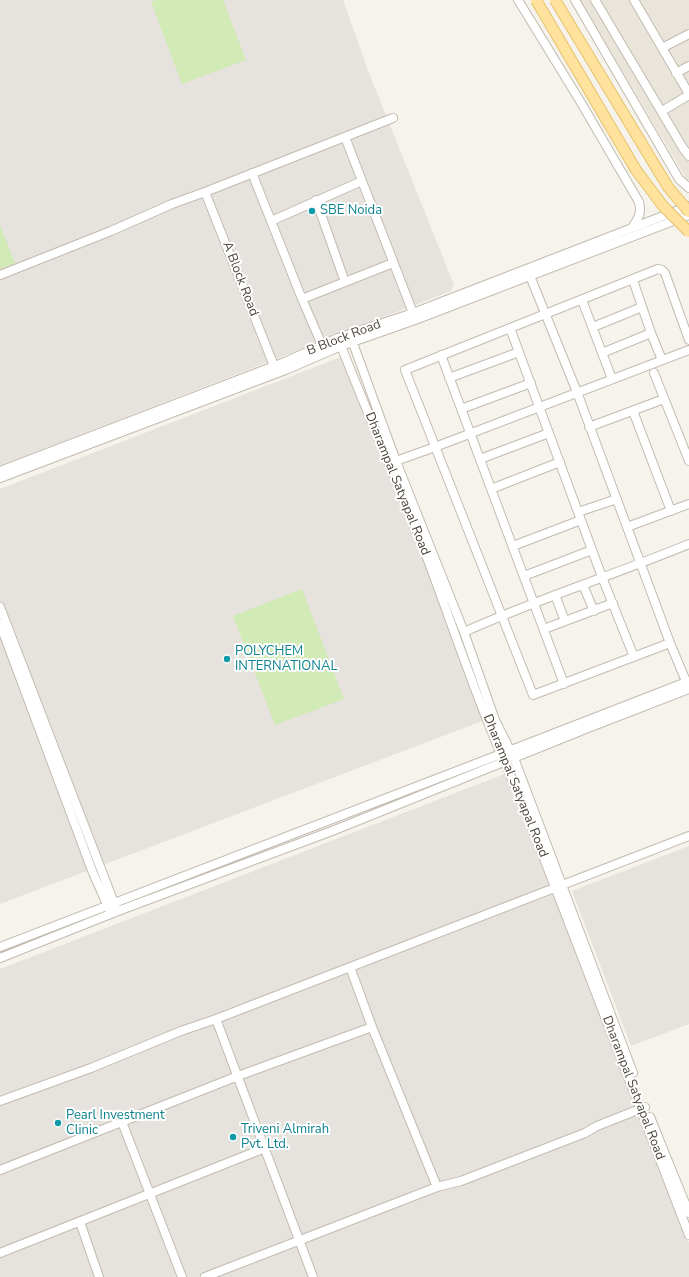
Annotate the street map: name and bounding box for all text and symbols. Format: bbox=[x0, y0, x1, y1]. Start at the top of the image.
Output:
place label: SBE Noida bbox=[320, 203, 382, 219]
marker: SBE Noida bbox=[307, 206, 317, 216]
street label: A Block Road bbox=[219, 239, 261, 319]
street label: B Block Road bbox=[305, 317, 383, 359]
street label: Dharampal Satyapal Road bbox=[361, 410, 433, 558]
place label: POLYCHEM INTERNATIONAL bbox=[235, 644, 337, 675]
marker: POLYCHEM INTERNATIONAL bbox=[222, 654, 232, 664]
street label: Dharampal Satyapal Road bbox=[479, 712, 551, 860]
street label: Dharampal Satyapal Road bbox=[598, 1014, 668, 1162]
place label: Pearl Investment Clinic bbox=[66, 1108, 164, 1139]
marker: Pearl Investment Clinic bbox=[53, 1118, 63, 1128]
place label: Triveni Almirah Pvt. Ltd. bbox=[241, 1122, 329, 1153]
marker: Triveni Almirah Pvt. Ltd. bbox=[228, 1132, 238, 1142]

